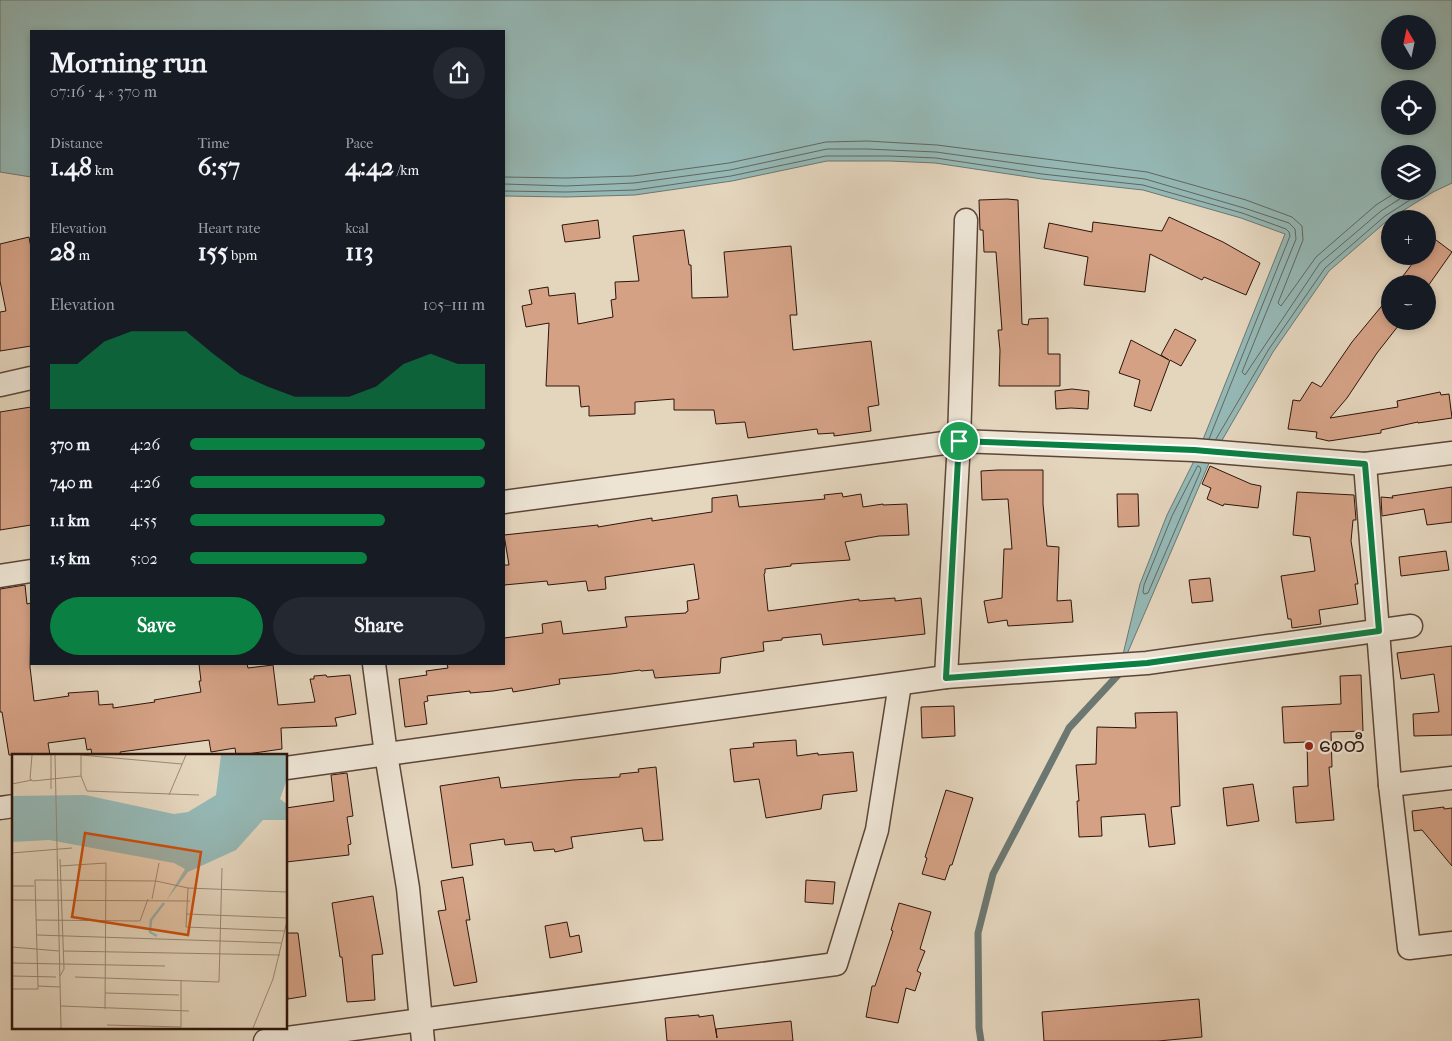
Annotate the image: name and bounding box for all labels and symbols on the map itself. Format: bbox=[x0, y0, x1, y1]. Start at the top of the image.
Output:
north arrow bbox=[1381, 15, 1436, 70]
pin bbox=[938, 420, 980, 462]
place label: စေတီ bbox=[1319, 731, 1365, 757]
marker: စေတီ bbox=[1303, 740, 1315, 752]
inset map bbox=[12, 754, 288, 1028]

